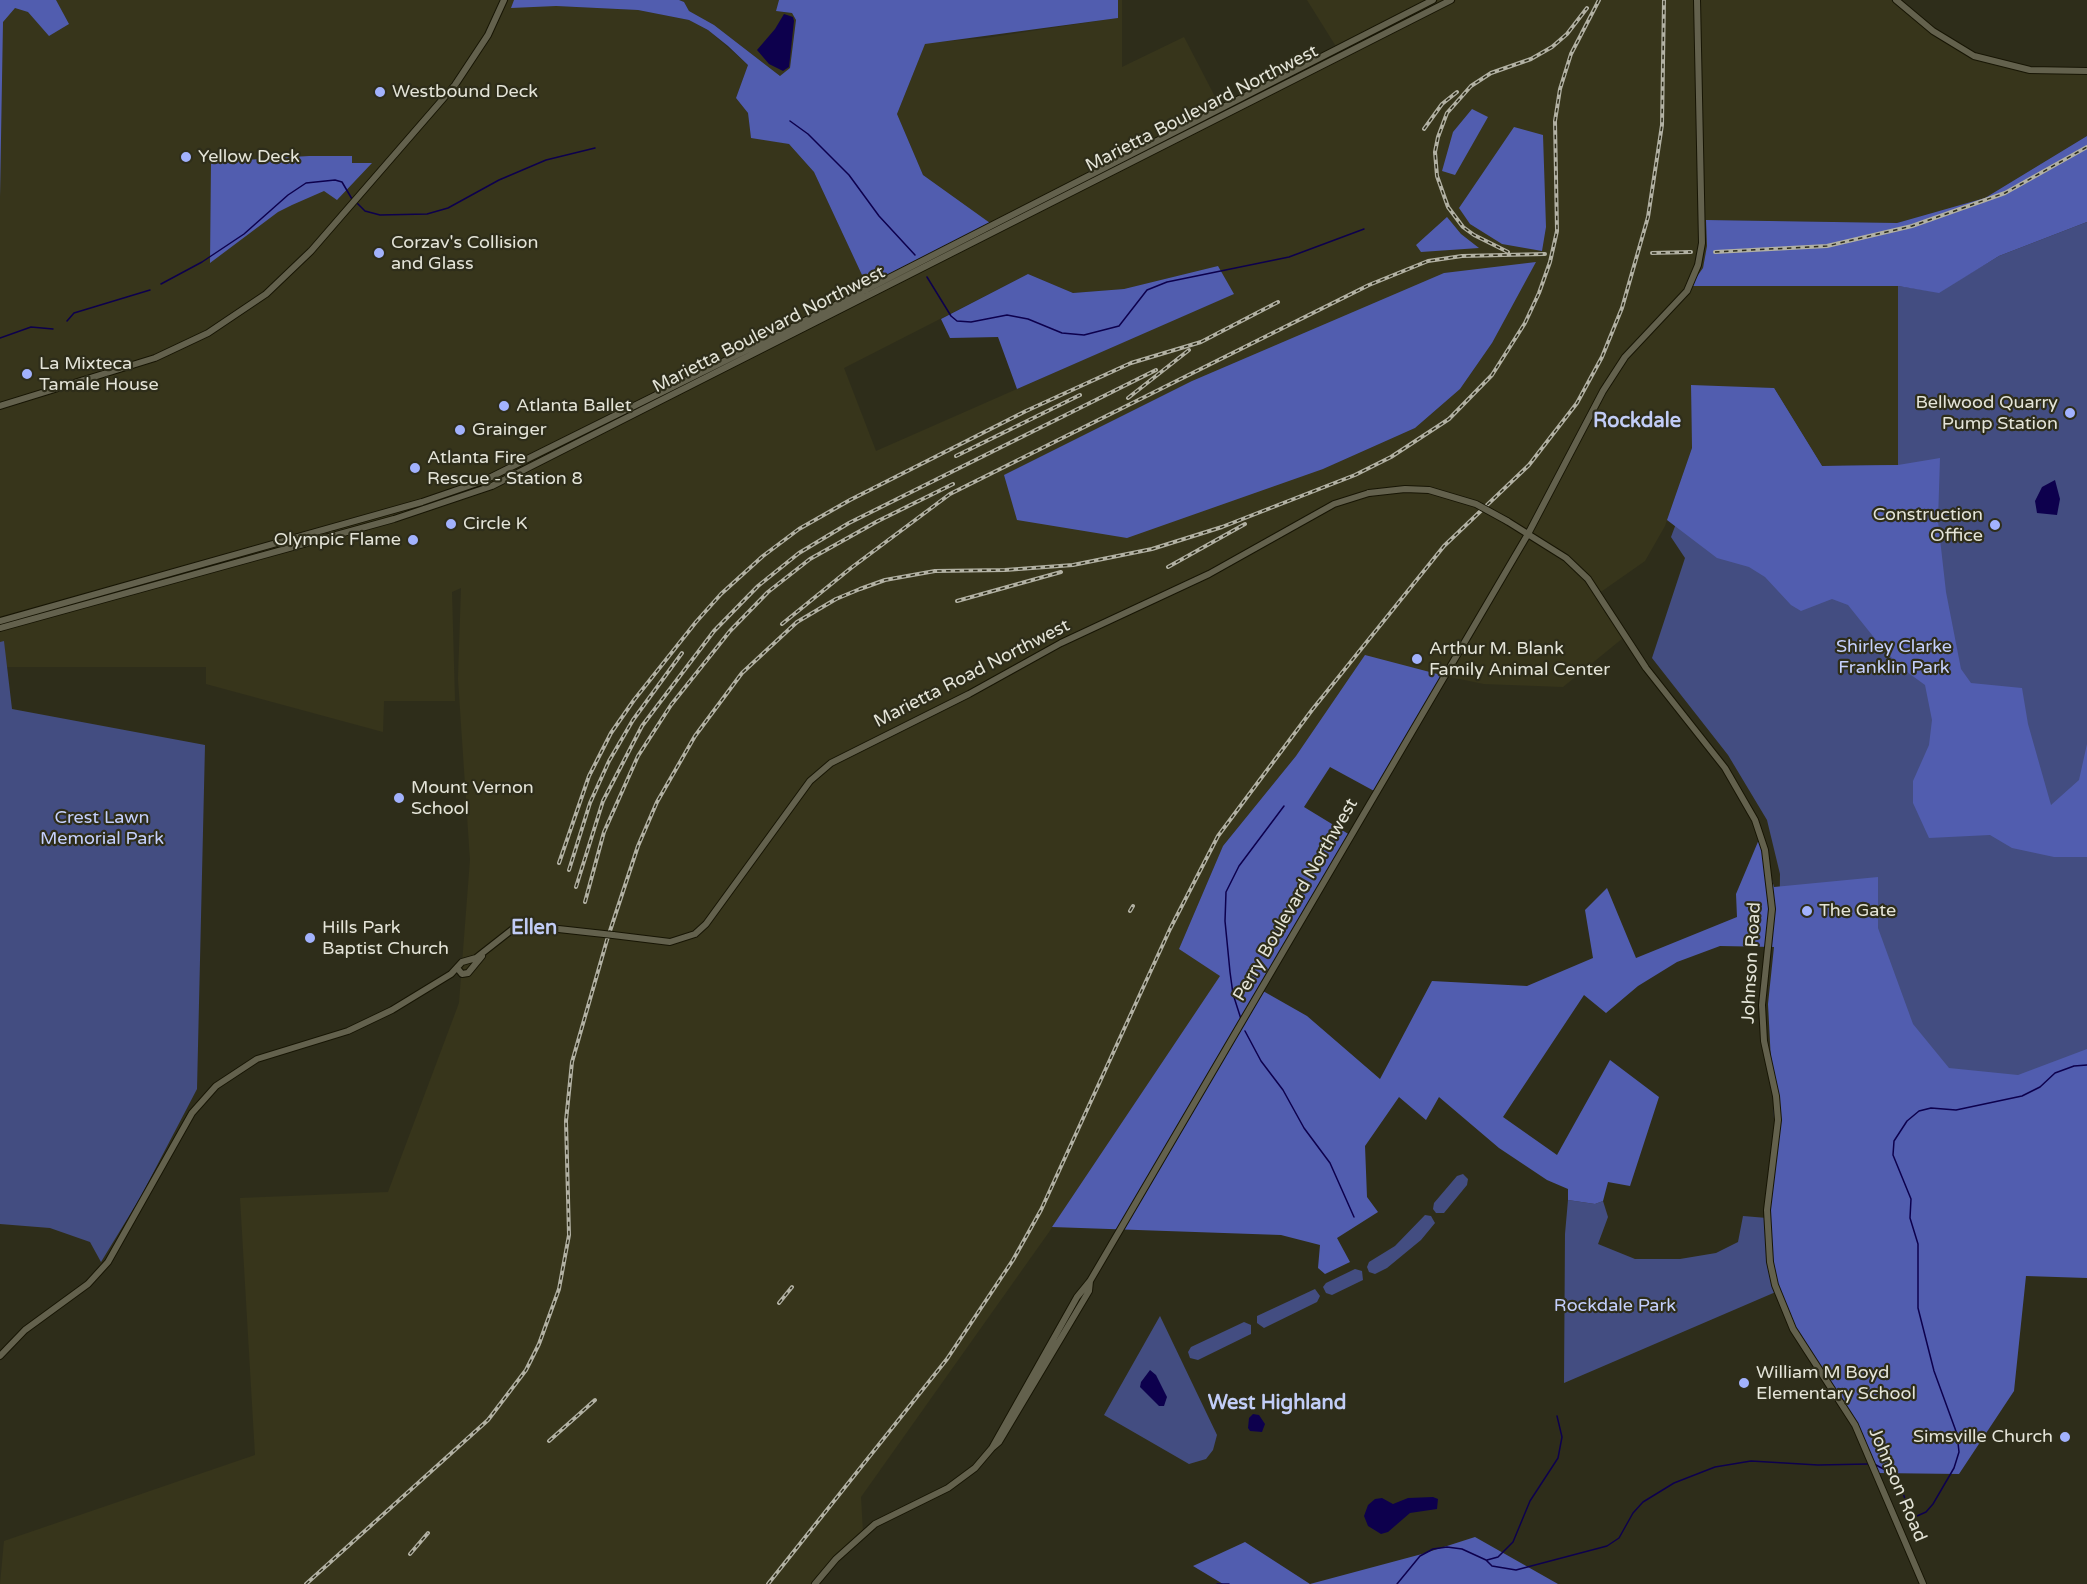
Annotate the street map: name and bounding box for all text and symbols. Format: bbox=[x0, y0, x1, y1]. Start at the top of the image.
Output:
street label: Marietta Boulevard Northwest bbox=[1082, 41, 1322, 177]
place label: Westbound Deck bbox=[392, 81, 538, 103]
marker: Westbound Deck bbox=[373, 85, 387, 99]
place label: Yellow Deck bbox=[198, 146, 300, 168]
marker: Yellow Deck bbox=[179, 150, 193, 164]
place label: Corzav's Collision and Glass bbox=[391, 232, 538, 274]
marker: Corzav's Collision and Glass bbox=[372, 246, 386, 260]
street label: Marietta Boulevard Northwest bbox=[649, 262, 889, 398]
place label: La Mixteca Tamale House bbox=[39, 353, 159, 395]
marker: La Mixteca Tamale House bbox=[20, 367, 34, 381]
place label: Bellwood Quarry Pump Station bbox=[1915, 392, 2058, 434]
place label: Atlanta Ballet bbox=[516, 395, 632, 417]
marker: Atlanta Ballet bbox=[497, 399, 511, 413]
marker: Bellwood Quarry Pump Station bbox=[2063, 406, 2077, 420]
district label: Rockdale bbox=[1593, 410, 1681, 434]
place label: Grainger bbox=[472, 419, 547, 441]
marker: Grainger bbox=[453, 423, 467, 437]
place label: Atlanta Fire Rescue - Station 8 bbox=[427, 447, 583, 490]
marker: Atlanta Fire Rescue - Station 8 bbox=[408, 461, 422, 475]
place label: Construction Office bbox=[1873, 504, 1983, 546]
place label: Circle K bbox=[463, 513, 528, 535]
marker: Circle K bbox=[444, 517, 458, 531]
marker: Construction Office bbox=[1988, 518, 2002, 532]
place label: Olympic Flame bbox=[274, 529, 401, 551]
marker: Olympic Flame bbox=[406, 533, 420, 547]
street label: Marietta Road Northwest bbox=[870, 615, 1074, 733]
park label: Shirley Clarke Franklin Park bbox=[1836, 636, 1952, 678]
place label: Arthur M. Blank Family Animal Center bbox=[1429, 638, 1610, 680]
marker: Arthur M. Blank Family Animal Center bbox=[1410, 652, 1424, 666]
place label: Mount Vernon School bbox=[411, 777, 534, 820]
marker: Mount Vernon School bbox=[392, 791, 406, 805]
street label: Perry Boulevard Northwest bbox=[1229, 795, 1363, 1005]
park label: Crest Lawn Memorial Park bbox=[40, 807, 164, 850]
place label: The Gate bbox=[1819, 900, 1896, 922]
street label: Johnson Road bbox=[1738, 902, 1766, 1024]
marker: The Gate bbox=[1800, 904, 1814, 918]
place label: Hills Park Baptist Church bbox=[322, 917, 449, 960]
district label: Ellen bbox=[511, 917, 557, 941]
marker: Hills Park Baptist Church bbox=[303, 931, 317, 945]
park label: Rockdale Park bbox=[1554, 1295, 1676, 1317]
place label: William M Boyd Elementary School bbox=[1756, 1362, 1916, 1404]
marker: William M Boyd Elementary School bbox=[1737, 1376, 1751, 1390]
district label: West Highland bbox=[1208, 1392, 1346, 1416]
street label: Johnson Road bbox=[1863, 1425, 1931, 1545]
place label: Simsville Church bbox=[1913, 1426, 2053, 1448]
marker: Simsville Church bbox=[2058, 1430, 2072, 1444]

